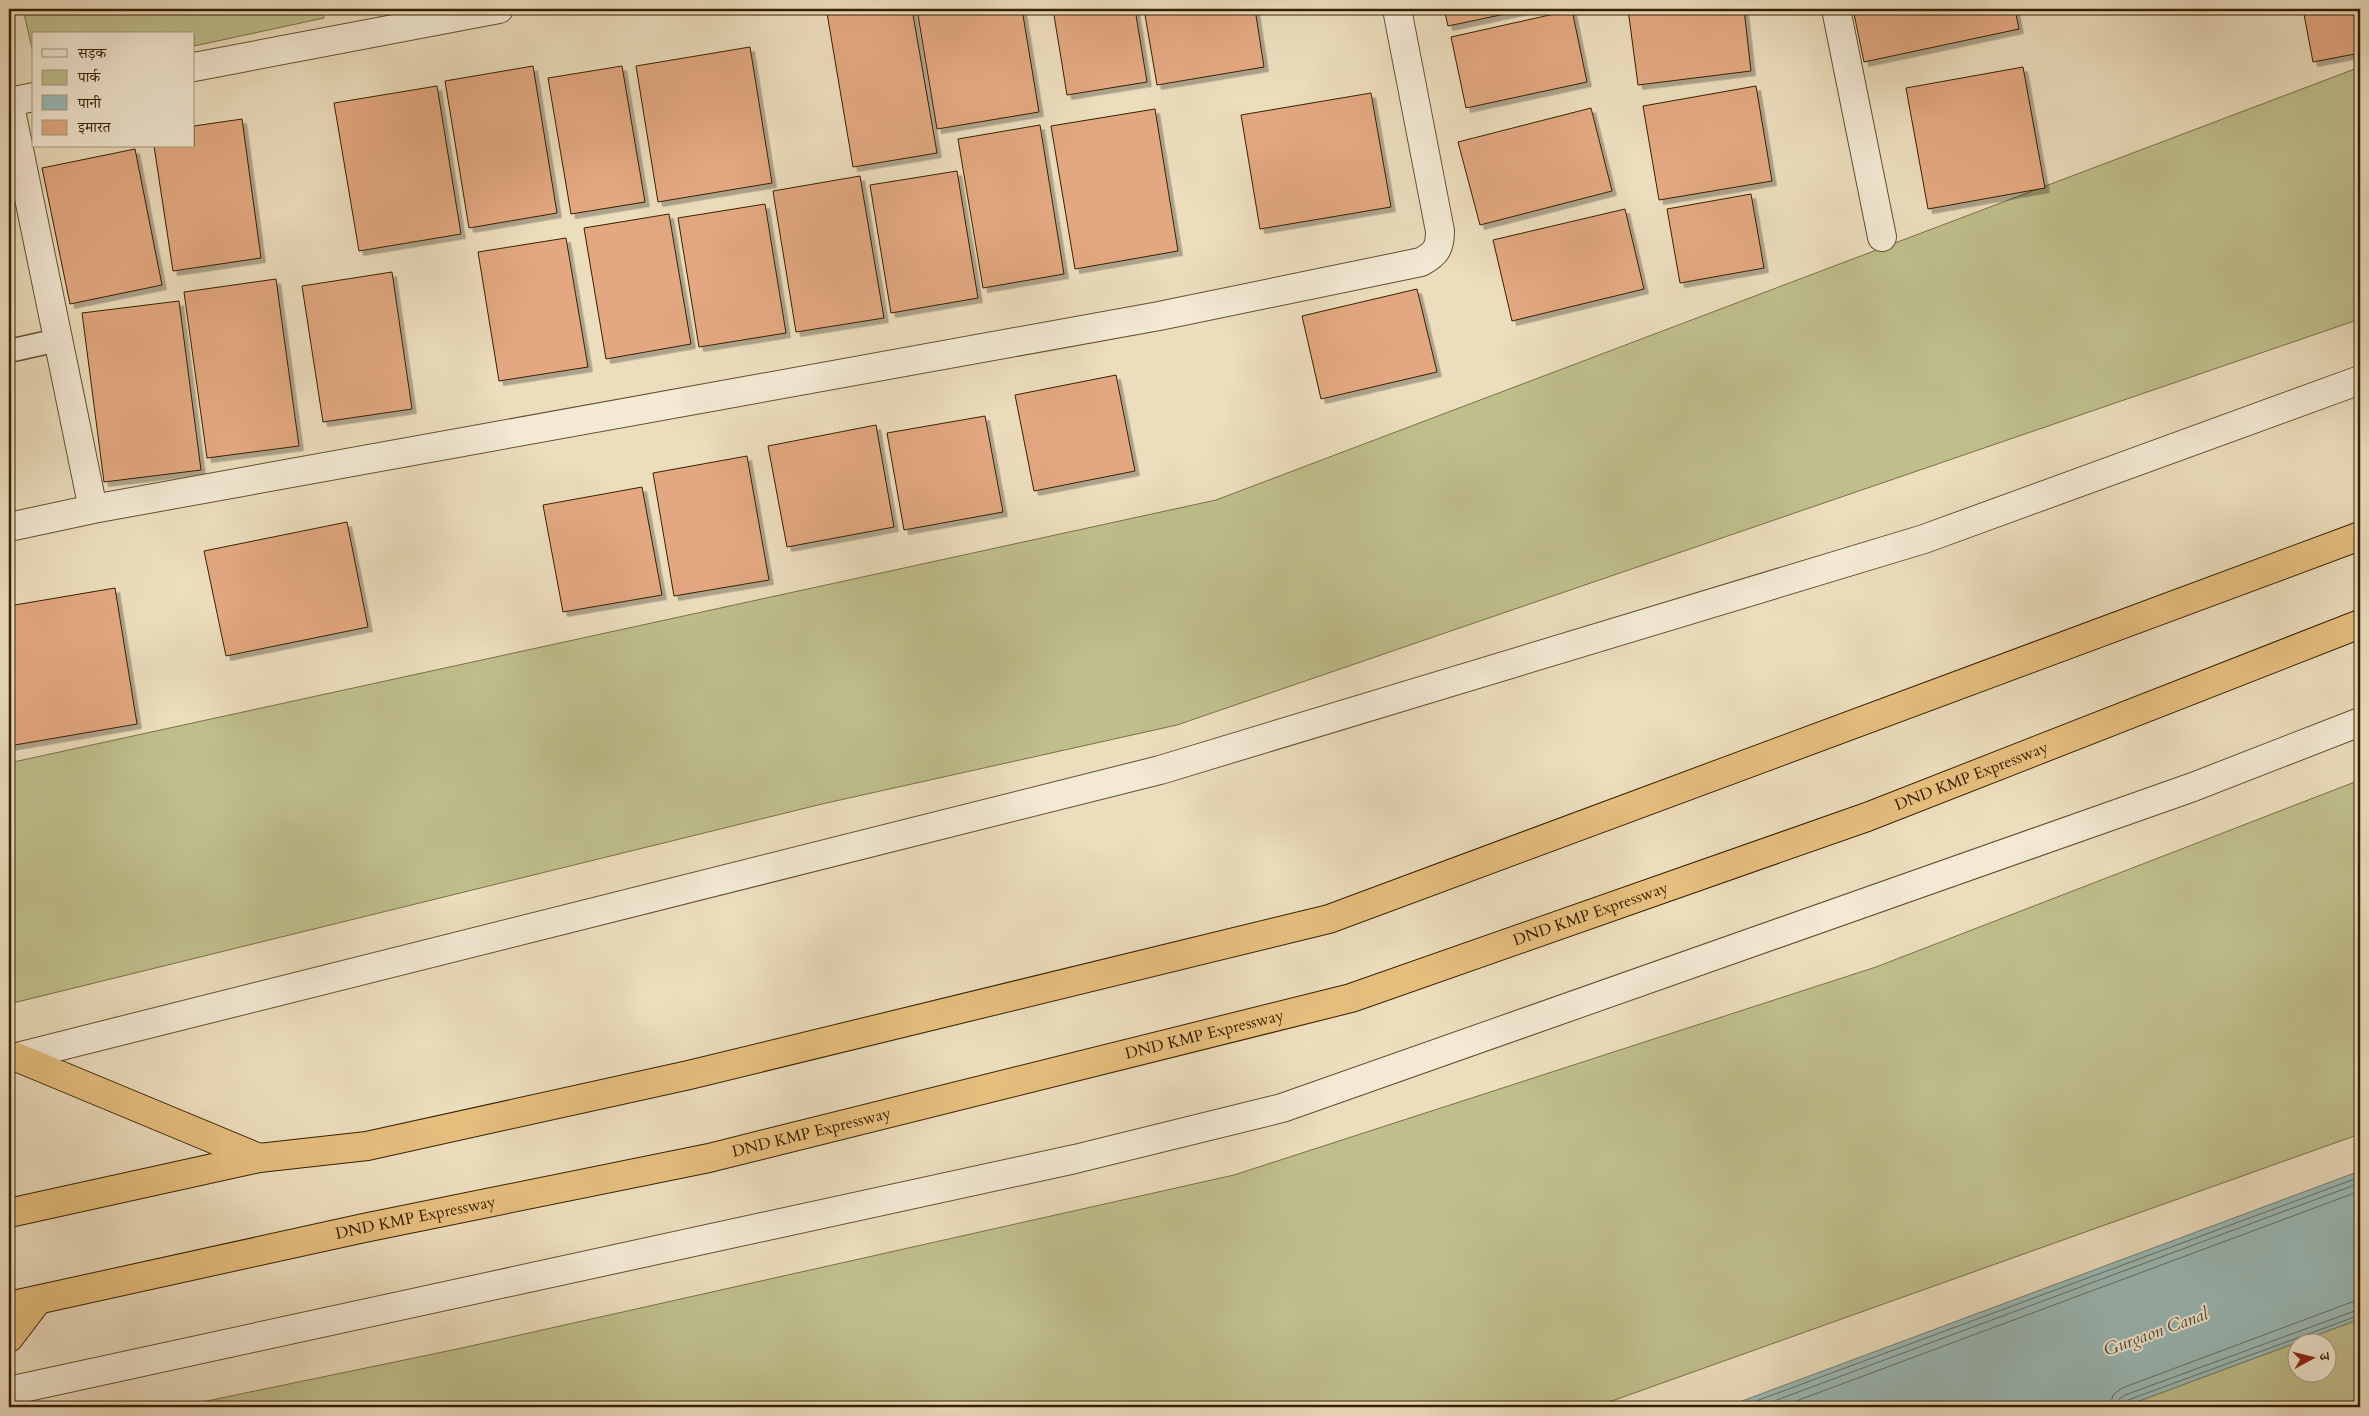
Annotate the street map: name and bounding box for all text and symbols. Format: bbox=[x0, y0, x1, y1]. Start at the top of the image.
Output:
legend bbox=[32, 32, 195, 148]
text: सड़क bbox=[77, 43, 107, 63]
text: पार्क bbox=[77, 67, 101, 87]
text: पानी bbox=[77, 93, 102, 113]
text: इमारत bbox=[77, 117, 112, 137]
street label: DND KMP Expressway bbox=[1891, 736, 2052, 816]
street label: DND KMP Expressway bbox=[1510, 876, 1672, 951]
street label: DND KMP Expressway bbox=[1123, 1004, 1287, 1065]
street label: DND KMP Expressway bbox=[730, 1102, 894, 1163]
street label: DND KMP Expressway bbox=[333, 1190, 498, 1245]
water label: Gurgaon Canal bbox=[2100, 1301, 2213, 1363]
north arrow bbox=[2286, 1334, 2336, 1384]
text: उ bbox=[2314, 1351, 2334, 1362]

